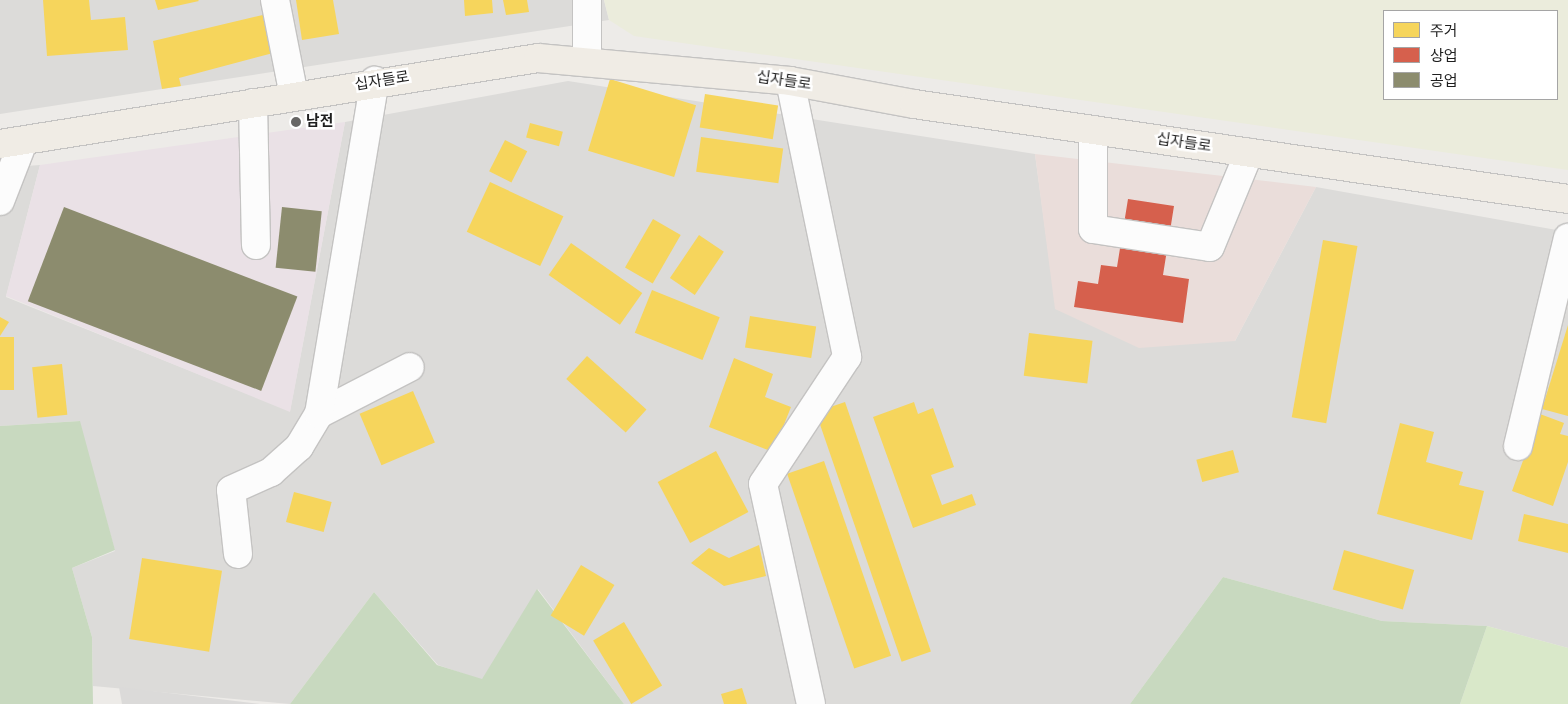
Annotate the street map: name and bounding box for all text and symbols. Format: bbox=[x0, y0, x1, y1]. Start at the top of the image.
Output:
legend bbox=[1383, 10, 1558, 100]
text: 주거 bbox=[1430, 22, 1458, 40]
text: 상업 bbox=[1430, 47, 1458, 65]
street label: 십자들로 bbox=[353, 68, 411, 94]
street label: 십자들로 bbox=[755, 68, 813, 94]
text: 공업 bbox=[1430, 72, 1458, 90]
place label: 남전 bbox=[306, 113, 334, 131]
marker: 남전 bbox=[290, 116, 302, 128]
street label: 십자들로 bbox=[1155, 130, 1213, 156]

